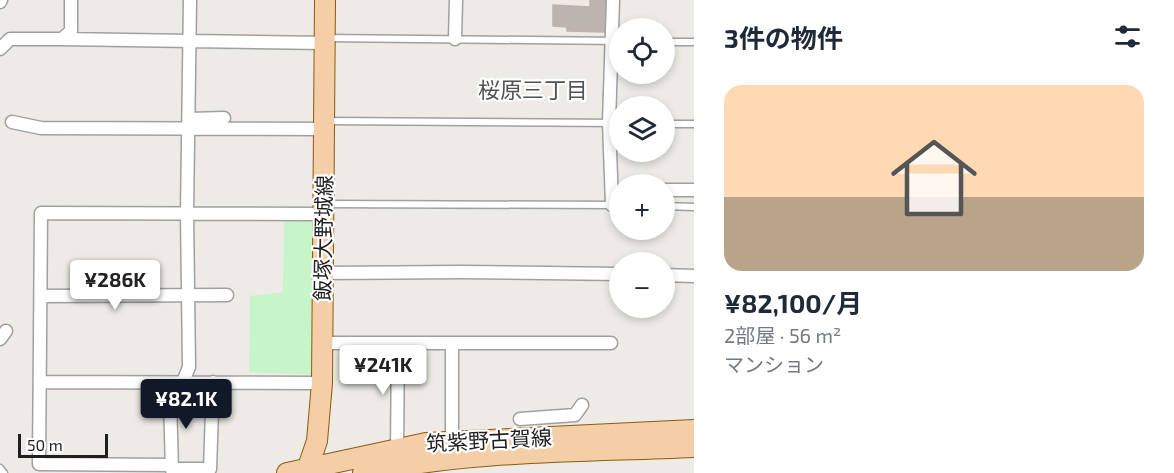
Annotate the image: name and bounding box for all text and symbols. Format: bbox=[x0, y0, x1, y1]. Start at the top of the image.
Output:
map controls bbox=[609, 18, 675, 318]
button: locate bbox=[609, 18, 675, 84]
icon: filters bbox=[1111, 20, 1144, 53]
text: 3件の物件 bbox=[724, 22, 843, 53]
district label: 桜原三丁目 bbox=[478, 76, 588, 102]
button: layers bbox=[609, 96, 675, 162]
icon: home bbox=[880, 124, 988, 232]
button: + bbox=[609, 174, 675, 240]
street label: 飯塚大野城線 bbox=[309, 175, 336, 301]
button: − bbox=[609, 252, 675, 318]
pin: ¥286K bbox=[73, 260, 157, 311]
text: ¥286K bbox=[84, 267, 146, 291]
text: ¥82,100/月 bbox=[724, 287, 862, 318]
text: 2部屋 · 56 m² bbox=[724, 323, 841, 347]
pin: ¥241K bbox=[341, 345, 425, 396]
text: ¥241K bbox=[354, 352, 412, 376]
text: マンション bbox=[724, 352, 824, 376]
pin: ¥82.1K bbox=[137, 379, 235, 430]
text: ¥82.1K bbox=[155, 386, 217, 410]
street label: 筑紫野古賀線 bbox=[425, 424, 552, 455]
scale bar bbox=[18, 431, 108, 458]
text: 50 m bbox=[27, 435, 63, 454]

